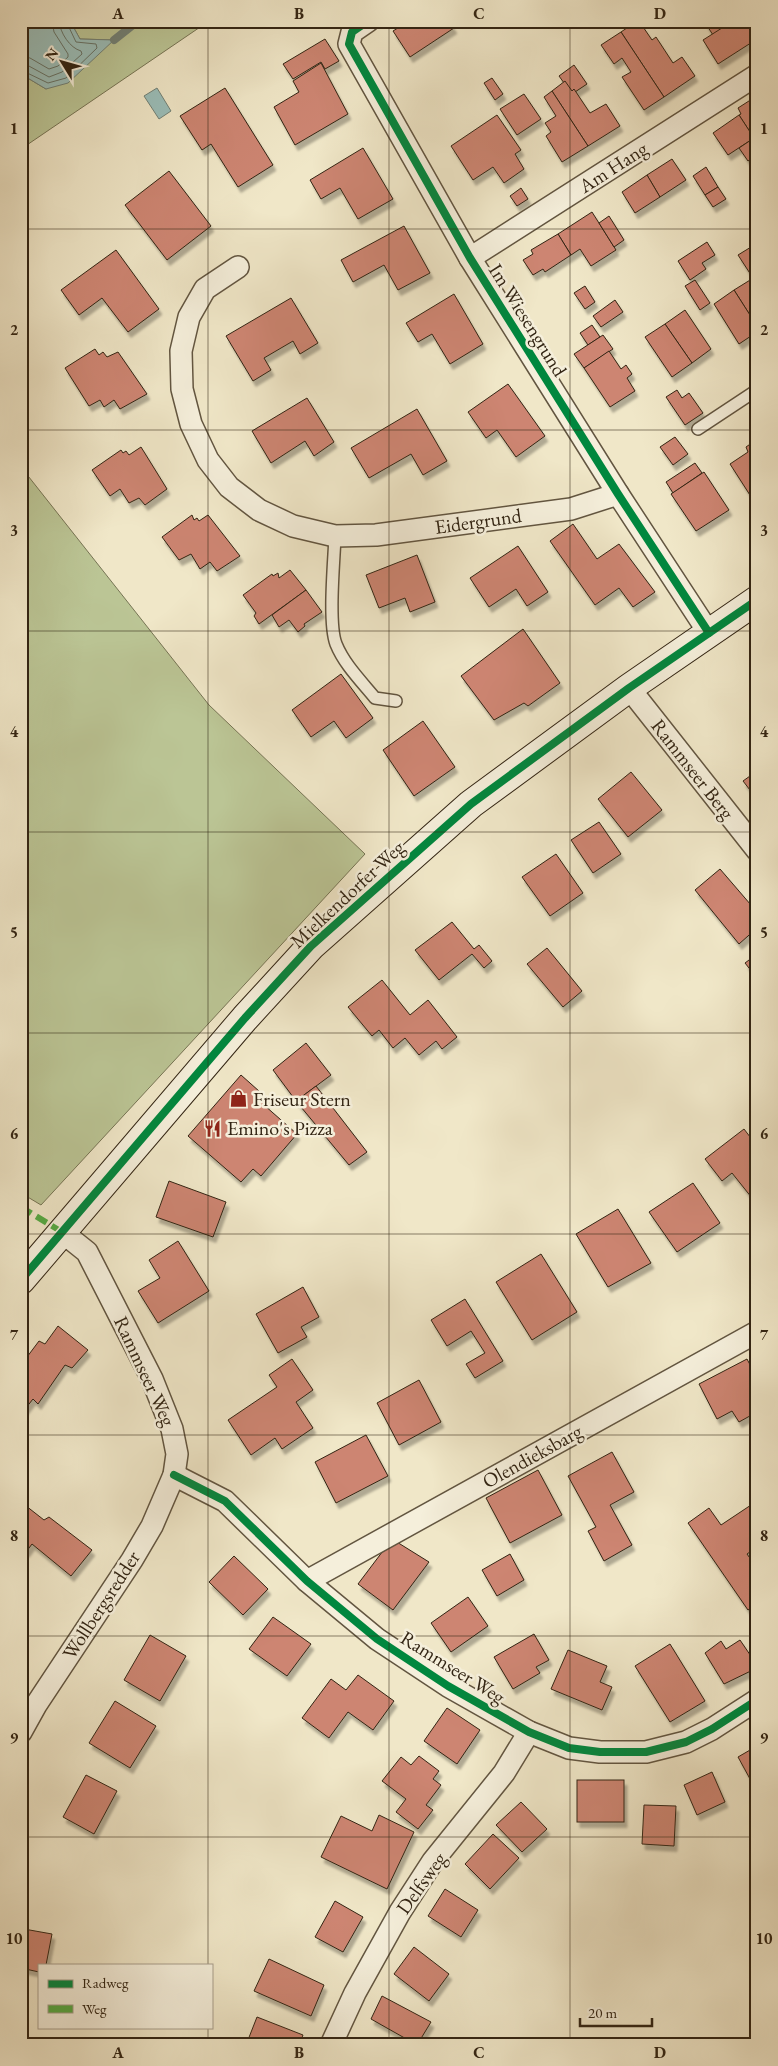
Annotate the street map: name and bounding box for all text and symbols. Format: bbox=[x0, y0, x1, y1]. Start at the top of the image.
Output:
text: A bbox=[111, 3, 124, 24]
text: B bbox=[294, 3, 304, 24]
text: C bbox=[473, 3, 485, 24]
text: D bbox=[654, 3, 666, 24]
north arrow bbox=[38, 38, 88, 88]
text: N bbox=[41, 44, 63, 64]
text: 1 bbox=[10, 118, 18, 139]
text: 1 bbox=[760, 118, 768, 139]
street label: Am Hang bbox=[573, 135, 653, 199]
street label: Im Wiesengrund bbox=[483, 259, 574, 382]
text: 2 bbox=[10, 319, 19, 340]
text: 2 bbox=[760, 319, 769, 340]
street label: Eidergrund bbox=[433, 502, 524, 540]
text: 3 bbox=[10, 520, 18, 541]
text: 3 bbox=[760, 520, 768, 541]
street label: Rammseer Berg bbox=[646, 713, 741, 825]
text: 4 bbox=[10, 721, 19, 742]
text: 4 bbox=[760, 721, 769, 742]
street label: Mielkendorfer Weg bbox=[284, 834, 410, 954]
text: 5 bbox=[10, 922, 18, 943]
text: 5 bbox=[760, 922, 768, 943]
place label: Friseur Stern bbox=[253, 1086, 351, 1112]
shop icon: Friseur Stern bbox=[229, 1089, 249, 1109]
place label: Emino's Pizza bbox=[227, 1115, 333, 1141]
restaurant icon: Emino's Pizza bbox=[203, 1118, 223, 1138]
text: 6 bbox=[10, 1123, 19, 1144]
text: 6 bbox=[760, 1123, 769, 1144]
street label: Rammseer Weg bbox=[108, 1312, 182, 1431]
text: 7 bbox=[10, 1324, 19, 1345]
text: 7 bbox=[760, 1324, 769, 1345]
street label: Olendieksbarg bbox=[477, 1418, 587, 1494]
text: 8 bbox=[10, 1525, 18, 1546]
text: 8 bbox=[760, 1525, 768, 1546]
street label: Wollbergsredder bbox=[56, 1545, 146, 1664]
street label: Rammseer Weg bbox=[396, 1625, 510, 1710]
text: 9 bbox=[10, 1727, 19, 1748]
text: 9 bbox=[760, 1727, 769, 1748]
street label: Delfsweg bbox=[390, 1847, 452, 1919]
text: 10 bbox=[6, 1928, 23, 1949]
text: 10 bbox=[756, 1928, 773, 1949]
legend bbox=[38, 1964, 212, 2028]
text: Radweg bbox=[82, 1973, 129, 1992]
scale bar bbox=[580, 1996, 653, 2028]
text: Weg bbox=[82, 1999, 107, 2018]
text: 20 m bbox=[588, 2003, 617, 2022]
text: A bbox=[111, 2042, 124, 2063]
text: B bbox=[294, 2042, 304, 2063]
text: C bbox=[473, 2042, 485, 2063]
text: D bbox=[654, 2042, 666, 2063]

